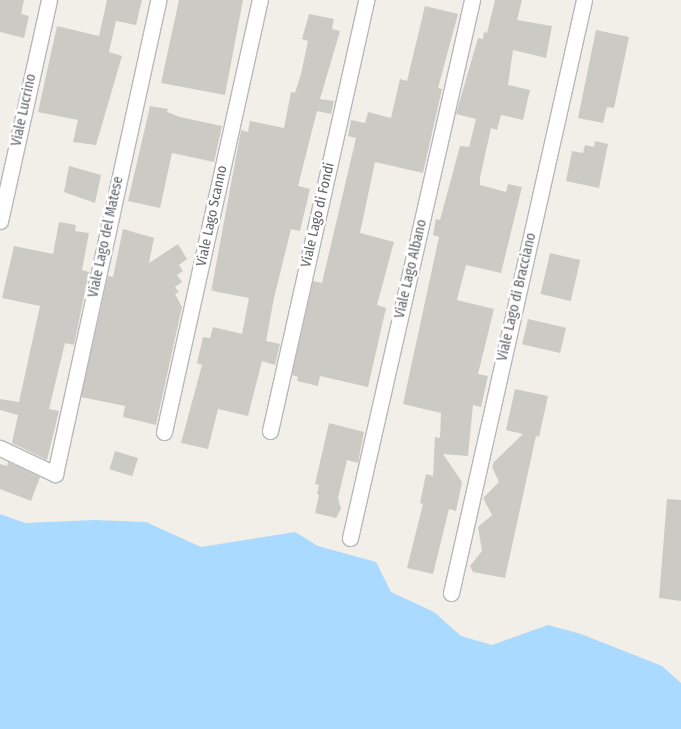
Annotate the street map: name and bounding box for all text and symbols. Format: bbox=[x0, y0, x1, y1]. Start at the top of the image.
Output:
street label: Viale Lucrino bbox=[8, 72, 40, 148]
street label: Viale Lago di Fondi bbox=[298, 161, 338, 269]
street label: Viale Lago Scanno bbox=[193, 164, 231, 268]
street label: Viale Lago del Matese bbox=[85, 175, 127, 299]
street label: Viale Lago Albano bbox=[391, 218, 431, 320]
street label: Viale Lago di Bracciano bbox=[494, 231, 540, 363]

